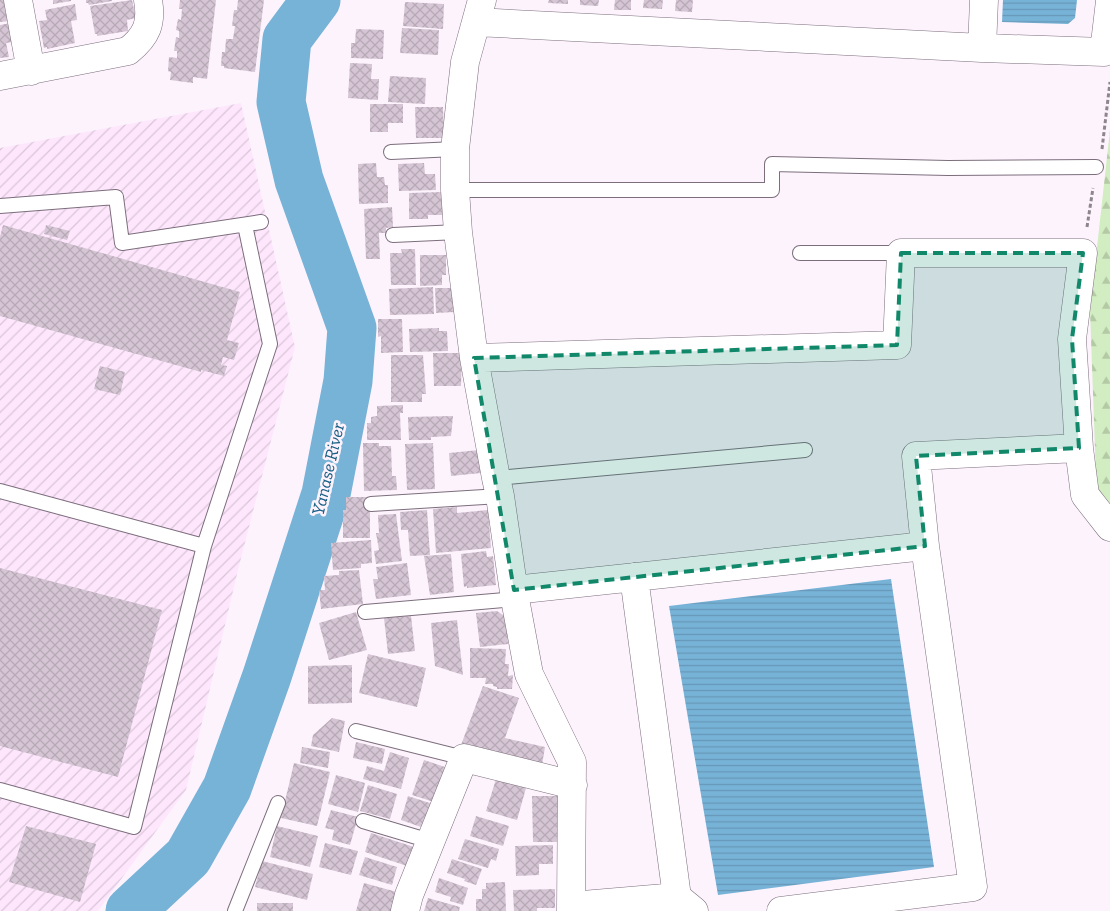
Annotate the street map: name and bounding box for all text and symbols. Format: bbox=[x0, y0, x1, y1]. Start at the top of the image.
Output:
water label: Yanase River bbox=[307, 420, 349, 517]

